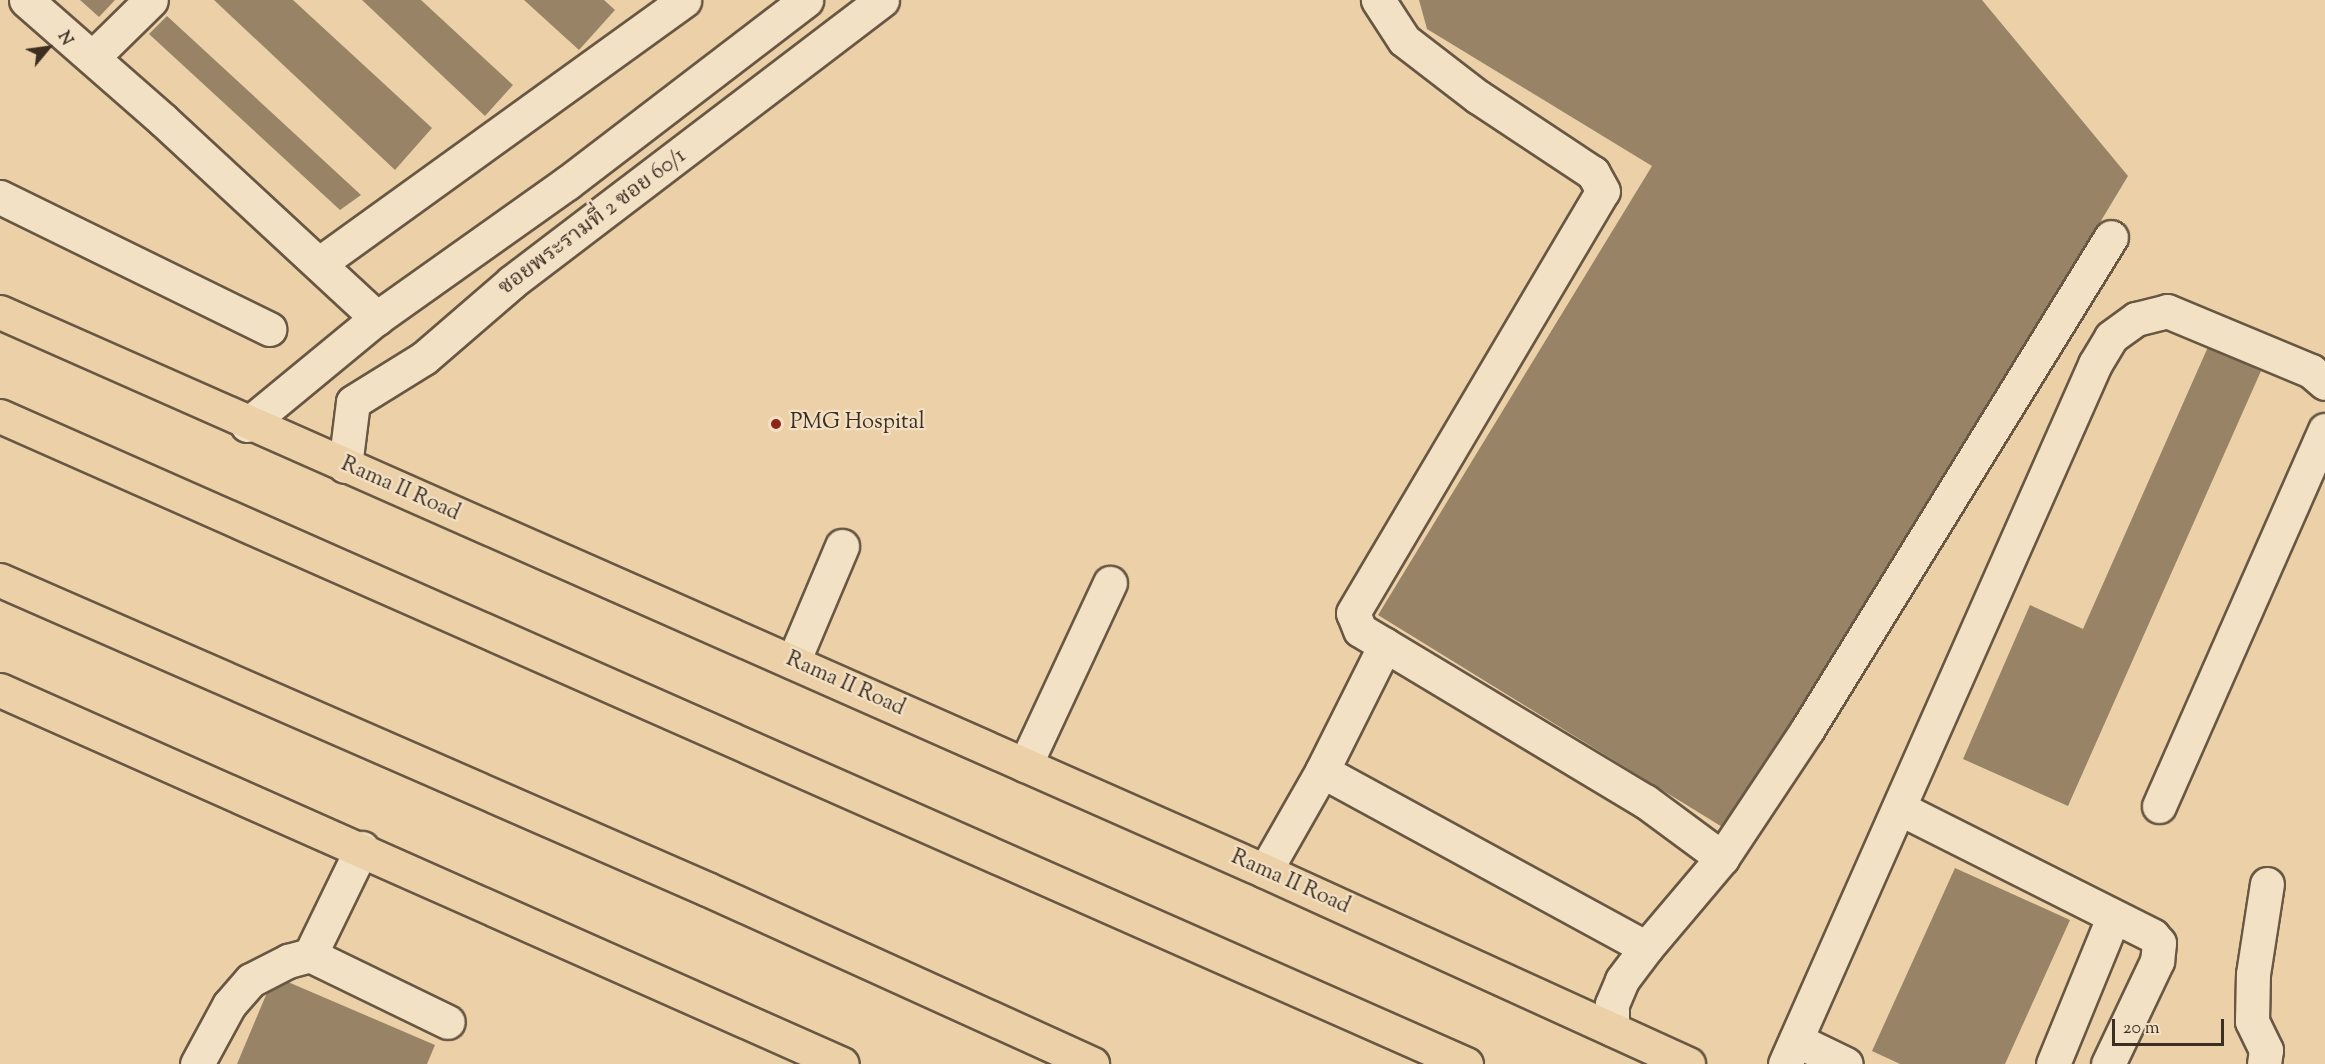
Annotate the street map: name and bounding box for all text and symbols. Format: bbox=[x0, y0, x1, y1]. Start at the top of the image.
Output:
north arrow bbox=[18, 18, 78, 78]
text: N bbox=[51, 28, 77, 50]
street label: ซอยพระรามที่ 2 ซอย 60/1 bbox=[494, 144, 692, 302]
place label: PMG Hospital bbox=[790, 411, 925, 437]
marker: PMG Hospital bbox=[767, 415, 785, 433]
street label: Rama II Road bbox=[336, 452, 464, 528]
street label: Rama II Road bbox=[781, 647, 909, 723]
street label: Rama II Road bbox=[1226, 845, 1354, 921]
scale bar bbox=[2115, 1007, 2228, 1045]
text: 20 m bbox=[2123, 1016, 2160, 1042]

